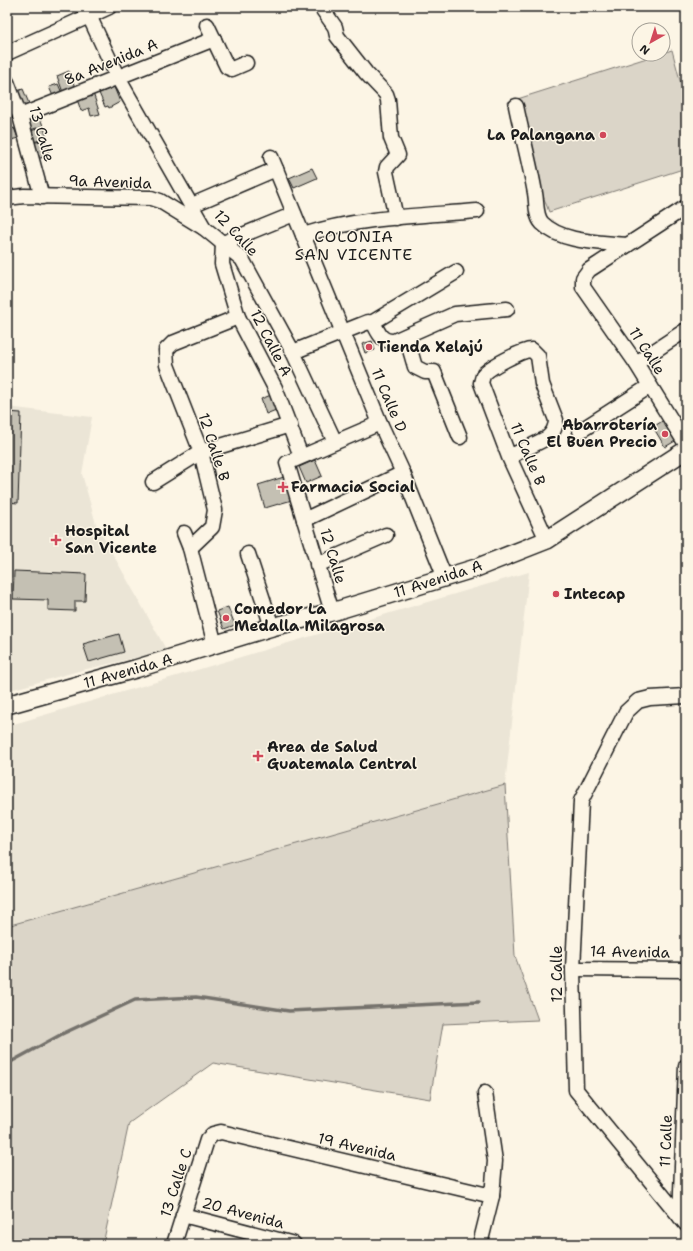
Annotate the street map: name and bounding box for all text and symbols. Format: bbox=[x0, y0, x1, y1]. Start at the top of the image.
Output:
north arrow bbox=[631, 22, 671, 62]
street label: 8a Avenida A bbox=[61, 34, 161, 90]
text: N bbox=[637, 41, 653, 58]
street label: 13 Calle bbox=[25, 104, 59, 164]
place label: La Palangana bbox=[487, 125, 596, 145]
marker: La Palangana bbox=[598, 130, 608, 140]
street label: 9a Avenida bbox=[68, 171, 153, 193]
street label: 12 Calle bbox=[209, 205, 263, 261]
district label: COLONIA SAN VICENTE bbox=[295, 226, 413, 265]
street label: 12 Calle A bbox=[246, 306, 296, 380]
street label: 11 Calle bbox=[624, 323, 670, 379]
place label: Tienda Xelajú bbox=[377, 337, 483, 357]
marker: Tienda Xelajú bbox=[364, 342, 374, 352]
street label: 11 Calle D bbox=[367, 365, 411, 435]
street label: 12 Calle B bbox=[194, 410, 234, 484]
place label: Abarrotería El Buen Precio bbox=[546, 415, 658, 452]
street label: 11 Calle B bbox=[506, 419, 550, 489]
marker: Abarrotería El Buen Precio bbox=[660, 429, 670, 439]
place label: Farmacia Social bbox=[291, 477, 415, 497]
marker: Farmacia Social bbox=[278, 482, 288, 492]
place label: Hospital San Vicente bbox=[65, 521, 157, 558]
street label: 12 Calle bbox=[315, 526, 351, 586]
marker: Hospital San Vicente bbox=[50, 534, 62, 546]
street label: 11 Avenida A bbox=[391, 555, 485, 603]
place label: Intecap bbox=[564, 584, 625, 604]
marker: Intecap bbox=[551, 589, 561, 599]
place label: Comedor La Medalla Milagrosa bbox=[234, 599, 386, 636]
marker: Comedor La Medalla Milagrosa bbox=[221, 613, 231, 623]
street label: 11 Avenida A bbox=[81, 649, 175, 693]
place label: Area de Salud Guatemala Central bbox=[267, 737, 417, 774]
marker: Area de Salud Guatemala Central bbox=[252, 750, 264, 762]
street label: 14 Avenida bbox=[590, 941, 671, 963]
street label: 12 Calle bbox=[547, 946, 567, 1002]
street label: 11 Calle bbox=[655, 1114, 677, 1168]
street label: 19 Avenida bbox=[316, 1128, 399, 1166]
street label: 13 Calle C bbox=[156, 1146, 196, 1220]
street label: 20 Avenida bbox=[200, 1192, 287, 1234]

